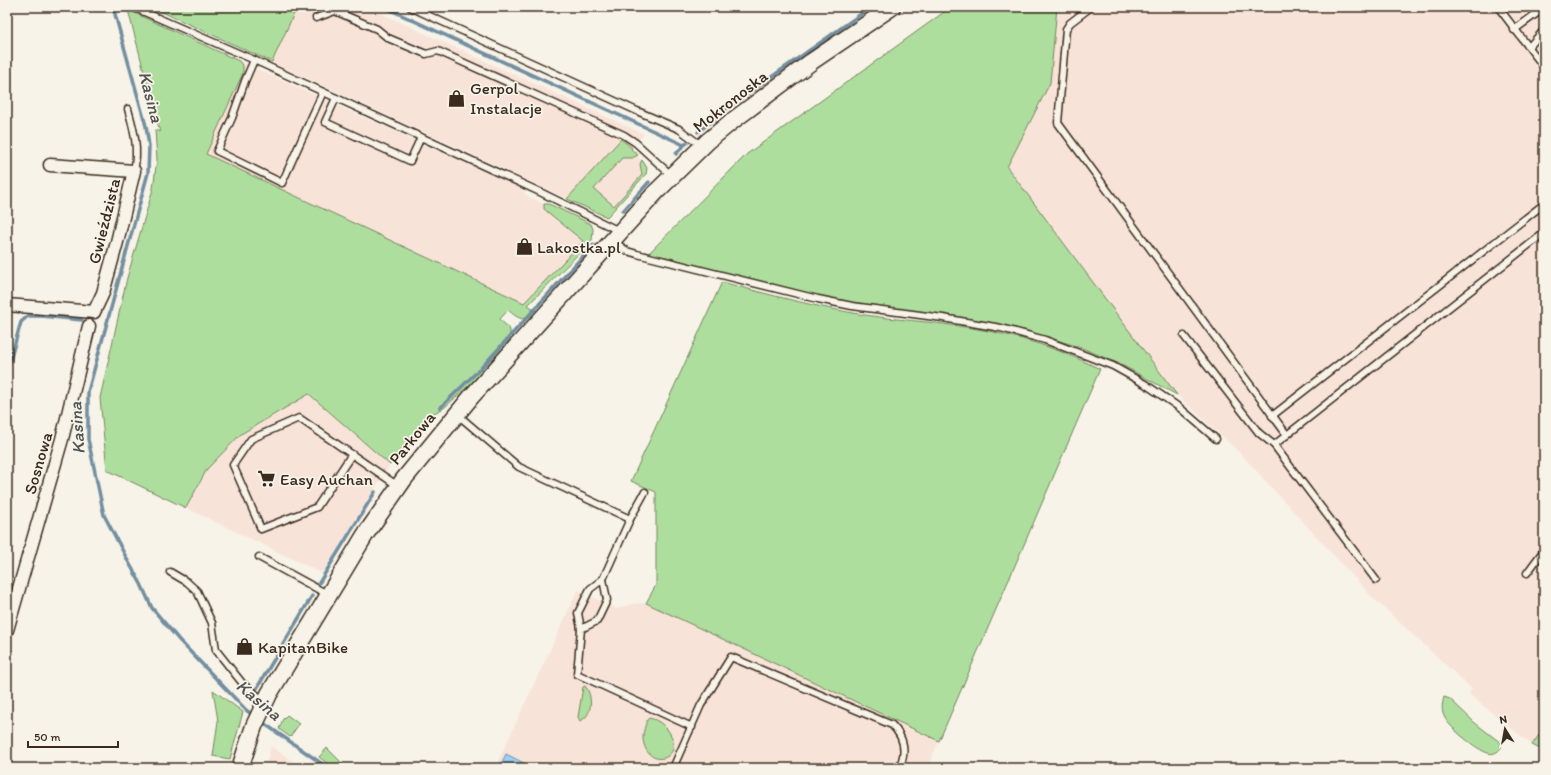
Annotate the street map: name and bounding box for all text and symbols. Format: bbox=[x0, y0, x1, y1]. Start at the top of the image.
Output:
street label: Mokronoska bbox=[689, 66, 771, 136]
water label: Kasina bbox=[134, 69, 169, 126]
place label: Gerpol Instalacje bbox=[470, 78, 542, 118]
shop icon: Gerpol Instalacje bbox=[447, 88, 467, 108]
street label: Gwieździsta bbox=[84, 176, 124, 266]
shop icon: Lakostka.pl bbox=[514, 237, 534, 257]
place label: Lakostka.pl bbox=[537, 237, 621, 257]
water label: Kasina bbox=[64, 400, 90, 455]
street label: Parkowa bbox=[385, 407, 440, 469]
street label: Sosnowa bbox=[20, 429, 56, 496]
supermarket icon: Easy Auchan bbox=[257, 469, 277, 489]
place label: Easy Auchan bbox=[280, 469, 373, 489]
shop icon: KapitanBike bbox=[235, 637, 255, 657]
place label: KapitanBike bbox=[258, 637, 348, 657]
water label: Kasina bbox=[232, 675, 287, 726]
north arrow bbox=[1485, 709, 1525, 749]
text: N bbox=[1498, 713, 1508, 727]
scale bar bbox=[28, 723, 118, 749]
text: 50 m bbox=[34, 730, 60, 744]

